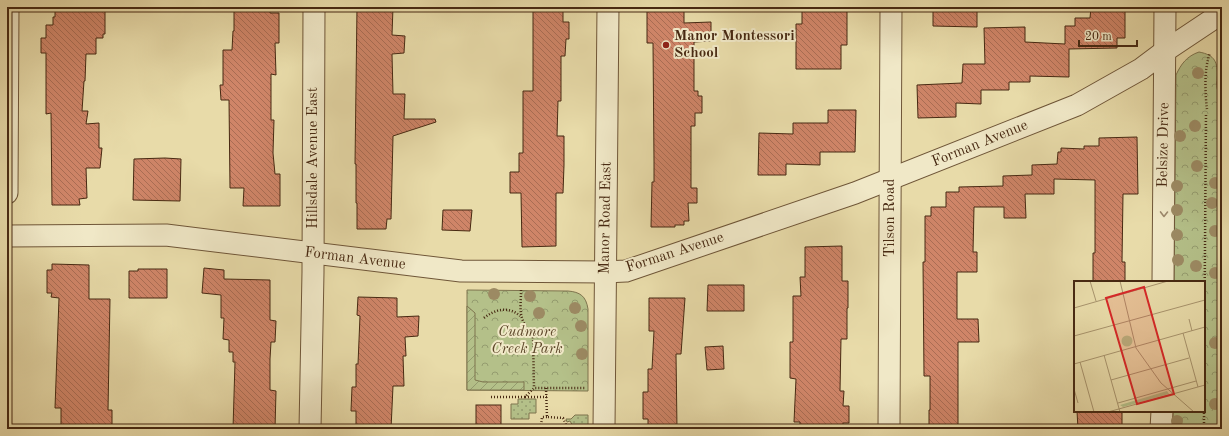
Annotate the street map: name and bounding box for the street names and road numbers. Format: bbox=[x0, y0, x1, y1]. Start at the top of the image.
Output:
street label: Hillsdale Avenue East bbox=[306, 87, 321, 229]
street label: Belsize Drive bbox=[1156, 102, 1172, 188]
street label: Forman Avenue bbox=[930, 118, 1030, 170]
street label: Manor Road East bbox=[598, 161, 614, 275]
street label: Tilson Road bbox=[883, 179, 898, 257]
street label: Forman Avenue bbox=[624, 230, 726, 276]
street label: Forman Avenue bbox=[304, 245, 407, 273]

